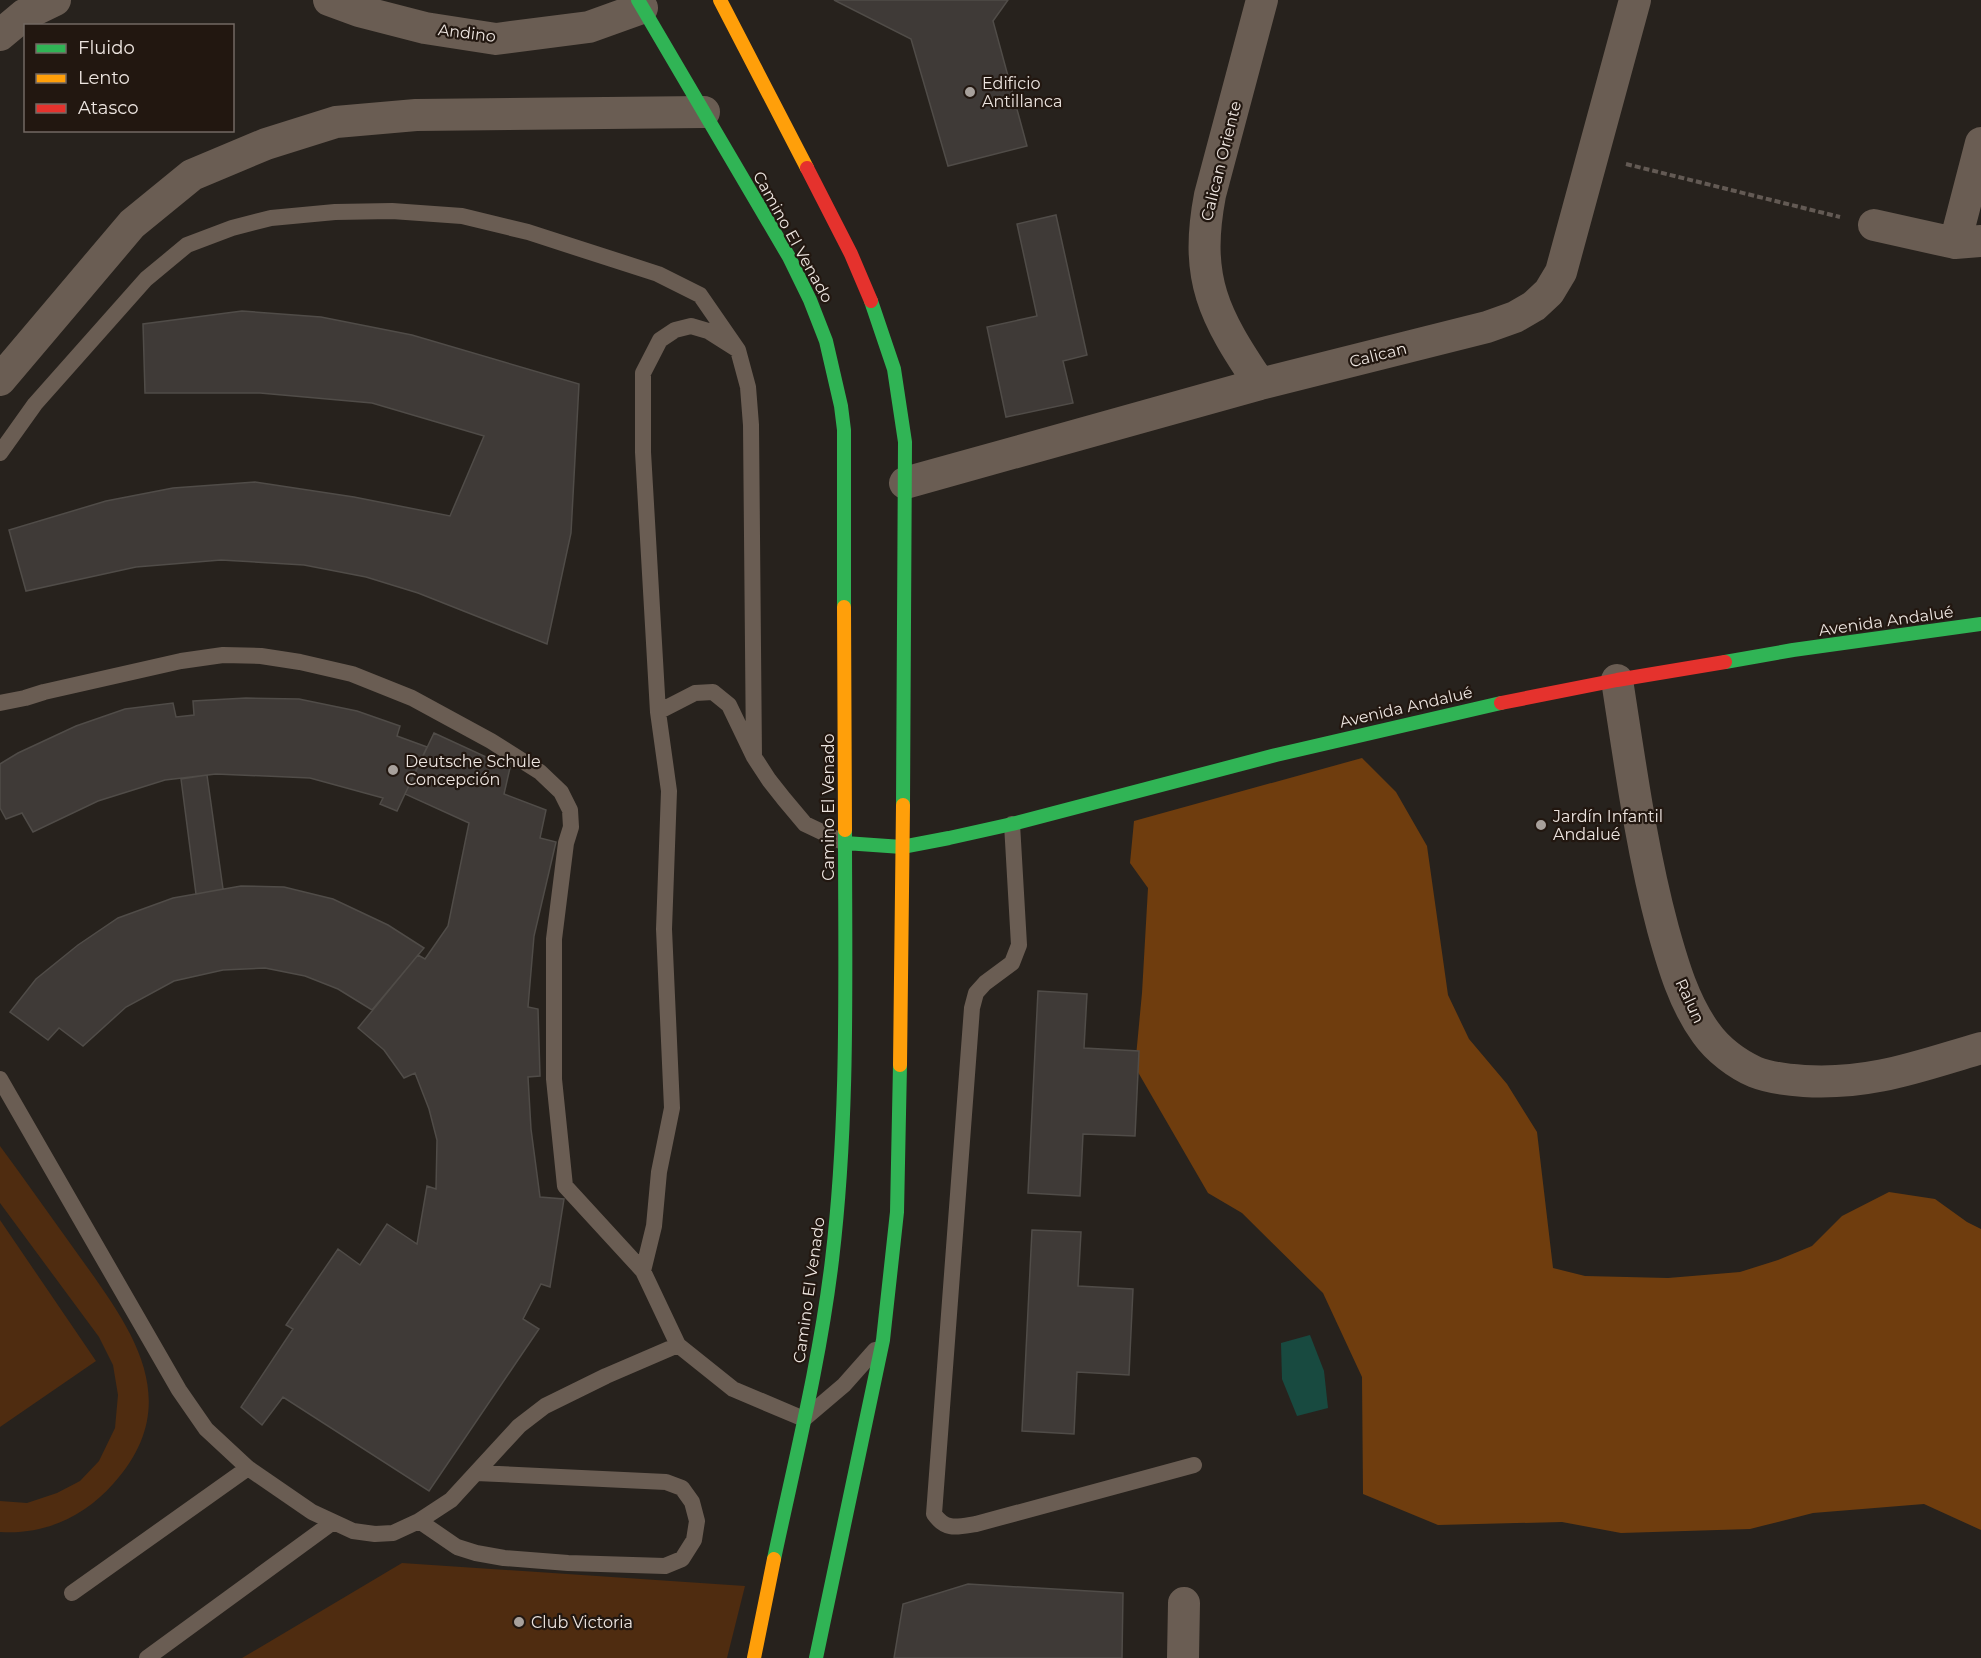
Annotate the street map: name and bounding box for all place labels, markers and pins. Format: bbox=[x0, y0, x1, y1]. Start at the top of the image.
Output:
place label: Edificio Antillanca bbox=[982, 74, 1062, 111]
marker: Edificio Antillanca bbox=[963, 85, 977, 99]
place label: Deutsche Schule Concepción bbox=[405, 752, 541, 789]
marker: Deutsche Schule Concepción bbox=[386, 763, 400, 777]
place label: Jardín Infantil Andalué bbox=[1552, 807, 1663, 844]
marker: Jardín Infantil Andalué bbox=[1534, 818, 1548, 832]
place label: Club Victoria bbox=[531, 1613, 633, 1632]
marker: Club Victoria bbox=[512, 1615, 526, 1629]

